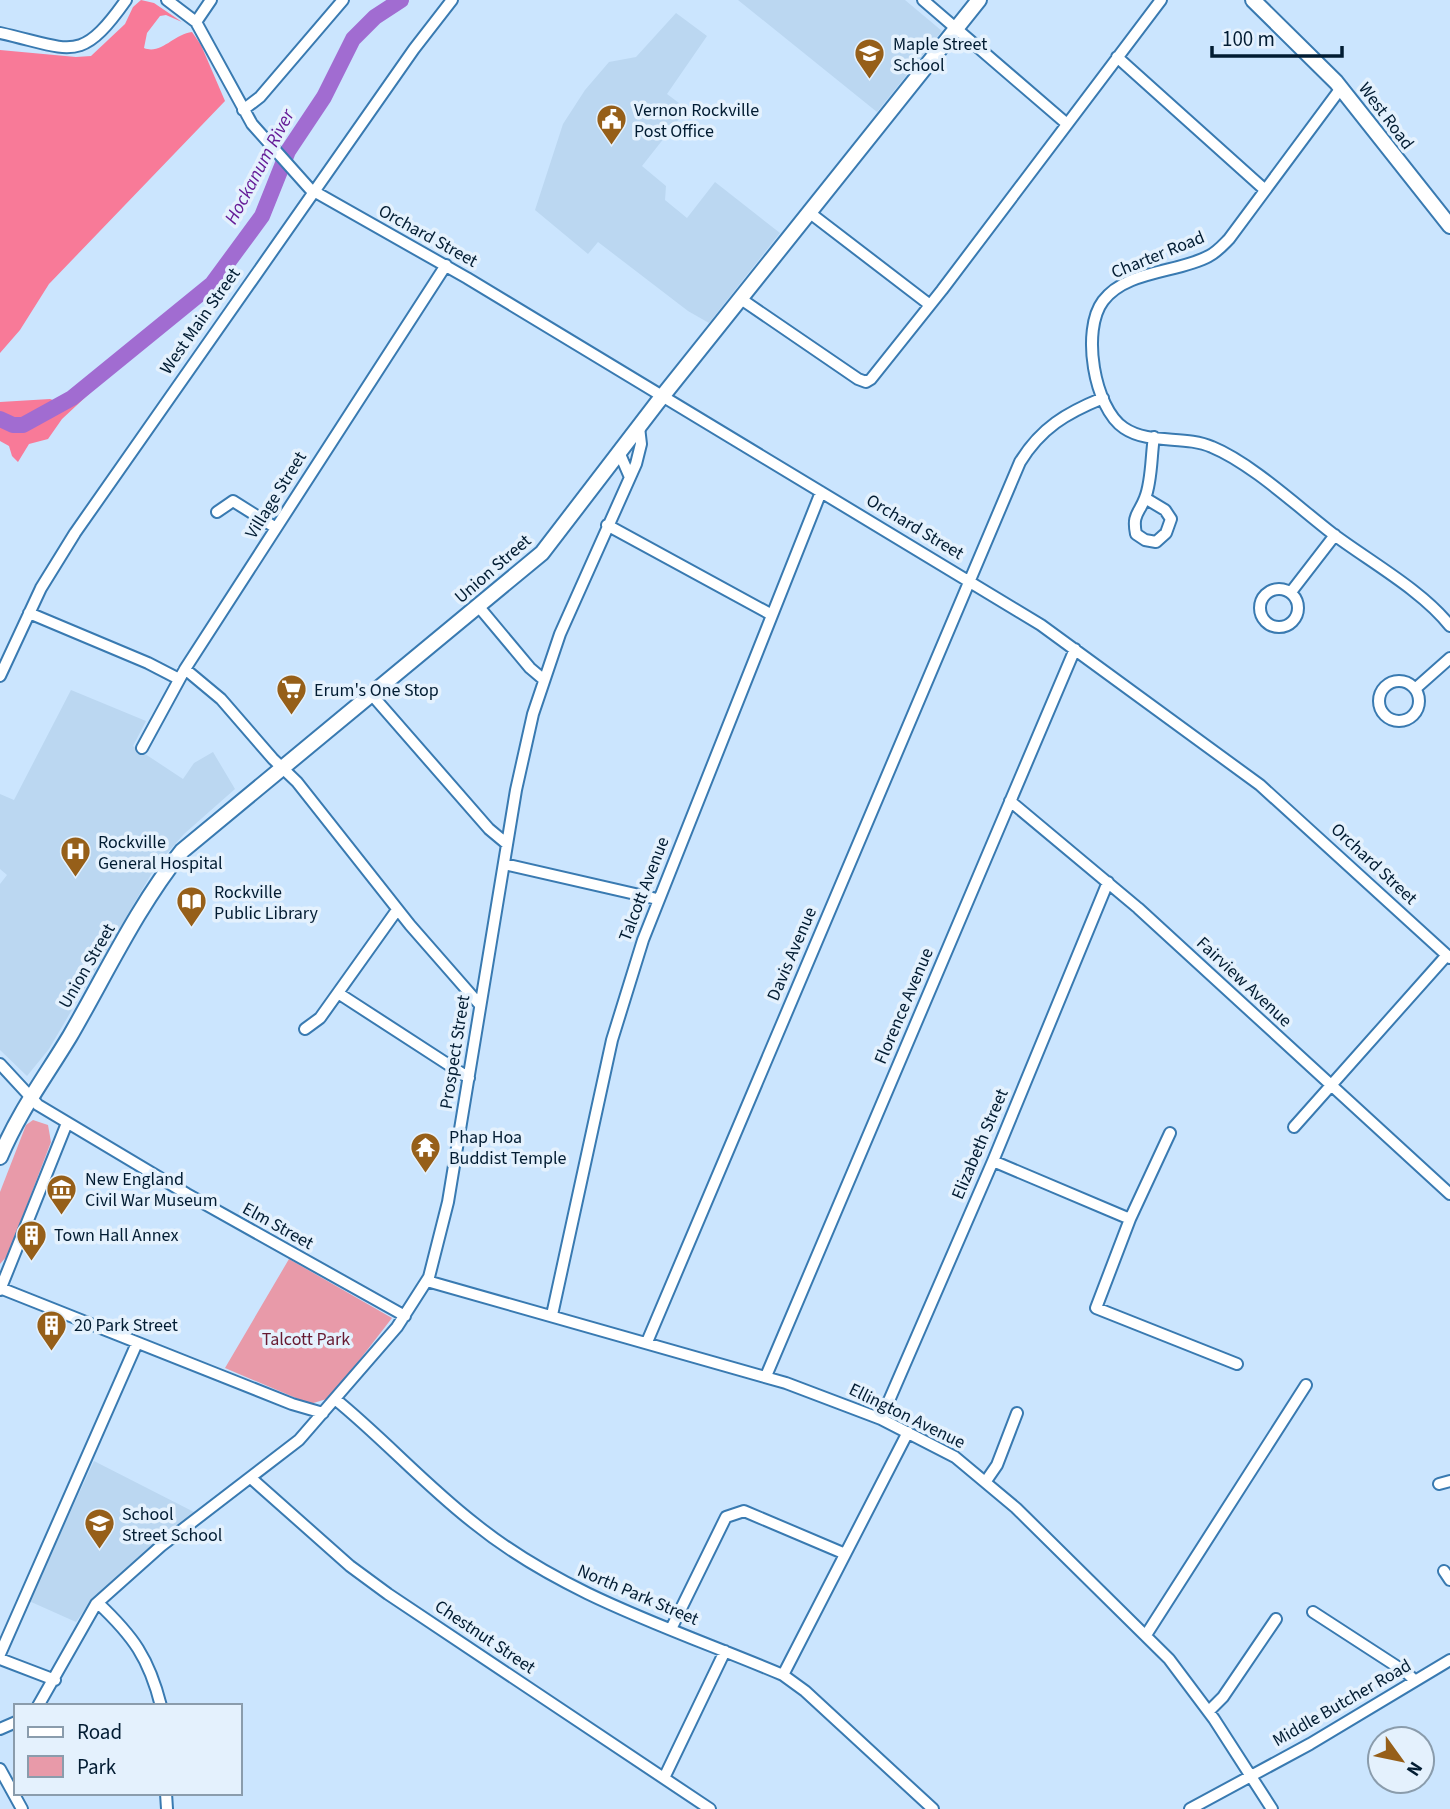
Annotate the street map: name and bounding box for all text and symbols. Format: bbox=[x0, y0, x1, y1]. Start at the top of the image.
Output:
scale bar bbox=[1212, 14, 1342, 58]
text: 100 m bbox=[1222, 24, 1275, 54]
place label: Maple Street School bbox=[893, 32, 987, 78]
school or university icon: Maple Street School bbox=[853, 37, 887, 81]
street label: West Road bbox=[1352, 77, 1420, 155]
place label: Vernon Rockville Post Office bbox=[634, 98, 759, 144]
water label: Hockanum River bbox=[218, 103, 302, 229]
public building icon: Vernon Rockville Post Office bbox=[594, 103, 628, 147]
street label: Orchard Street bbox=[374, 198, 482, 274]
street label: Charter Road bbox=[1108, 225, 1208, 285]
street label: West Main Street bbox=[154, 263, 246, 379]
street label: Village Street bbox=[239, 447, 313, 543]
street label: Orchard Street bbox=[861, 488, 969, 566]
street label: Union Street bbox=[449, 529, 537, 609]
supermarket icon: Erum's One Stop bbox=[274, 673, 308, 717]
place label: Erum's One Stop bbox=[314, 678, 439, 703]
street label: Orchard Street bbox=[1325, 817, 1423, 911]
place label: Rockville General Hospital bbox=[98, 830, 223, 876]
street label: Talcott Avenue bbox=[613, 833, 675, 945]
hospital icon: Rockville General Hospital bbox=[58, 835, 92, 879]
place label: Rockville Public Library bbox=[214, 880, 318, 926]
library icon: Rockville Public Library bbox=[174, 885, 208, 929]
street label: Davis Avenue bbox=[761, 903, 823, 1005]
street label: Union Street bbox=[53, 919, 121, 1013]
street label: Fairview Avenue bbox=[1191, 931, 1297, 1033]
street label: Florence Avenue bbox=[868, 944, 940, 1068]
street label: Prospect Street bbox=[434, 993, 476, 1111]
street label: Elizabeth Street bbox=[945, 1085, 1015, 1203]
place label: Phap Hoa Buddist Temple bbox=[449, 1125, 567, 1171]
temple icon: Phap Hoa Buddist Temple bbox=[409, 1130, 443, 1174]
place label: New England Civil War Museum bbox=[85, 1167, 218, 1213]
museum icon: New England Civil War Museum bbox=[45, 1172, 79, 1216]
street label: Elm Street bbox=[238, 1196, 318, 1256]
building icon: Town Hall Annex bbox=[14, 1218, 48, 1262]
place label: Town Hall Annex bbox=[54, 1223, 178, 1248]
building icon: 20 Park Street bbox=[34, 1308, 68, 1352]
place label: 20 Park Street bbox=[74, 1313, 178, 1338]
park label: Talcott Park bbox=[262, 1327, 350, 1352]
street label: Ellington Avenue bbox=[845, 1377, 969, 1455]
place label: School Street School bbox=[122, 1502, 222, 1548]
school or university icon: School Street School bbox=[82, 1507, 116, 1551]
street label: North Park Street bbox=[574, 1558, 702, 1632]
street label: Chestnut Street bbox=[430, 1594, 540, 1680]
street label: Middle Butcher Road bbox=[1268, 1653, 1416, 1753]
legend bbox=[14, 1704, 242, 1795]
text: Road bbox=[77, 1717, 122, 1747]
north arrow bbox=[1366, 1725, 1436, 1795]
text: Park bbox=[77, 1752, 117, 1782]
text: N bbox=[1399, 1756, 1429, 1781]

